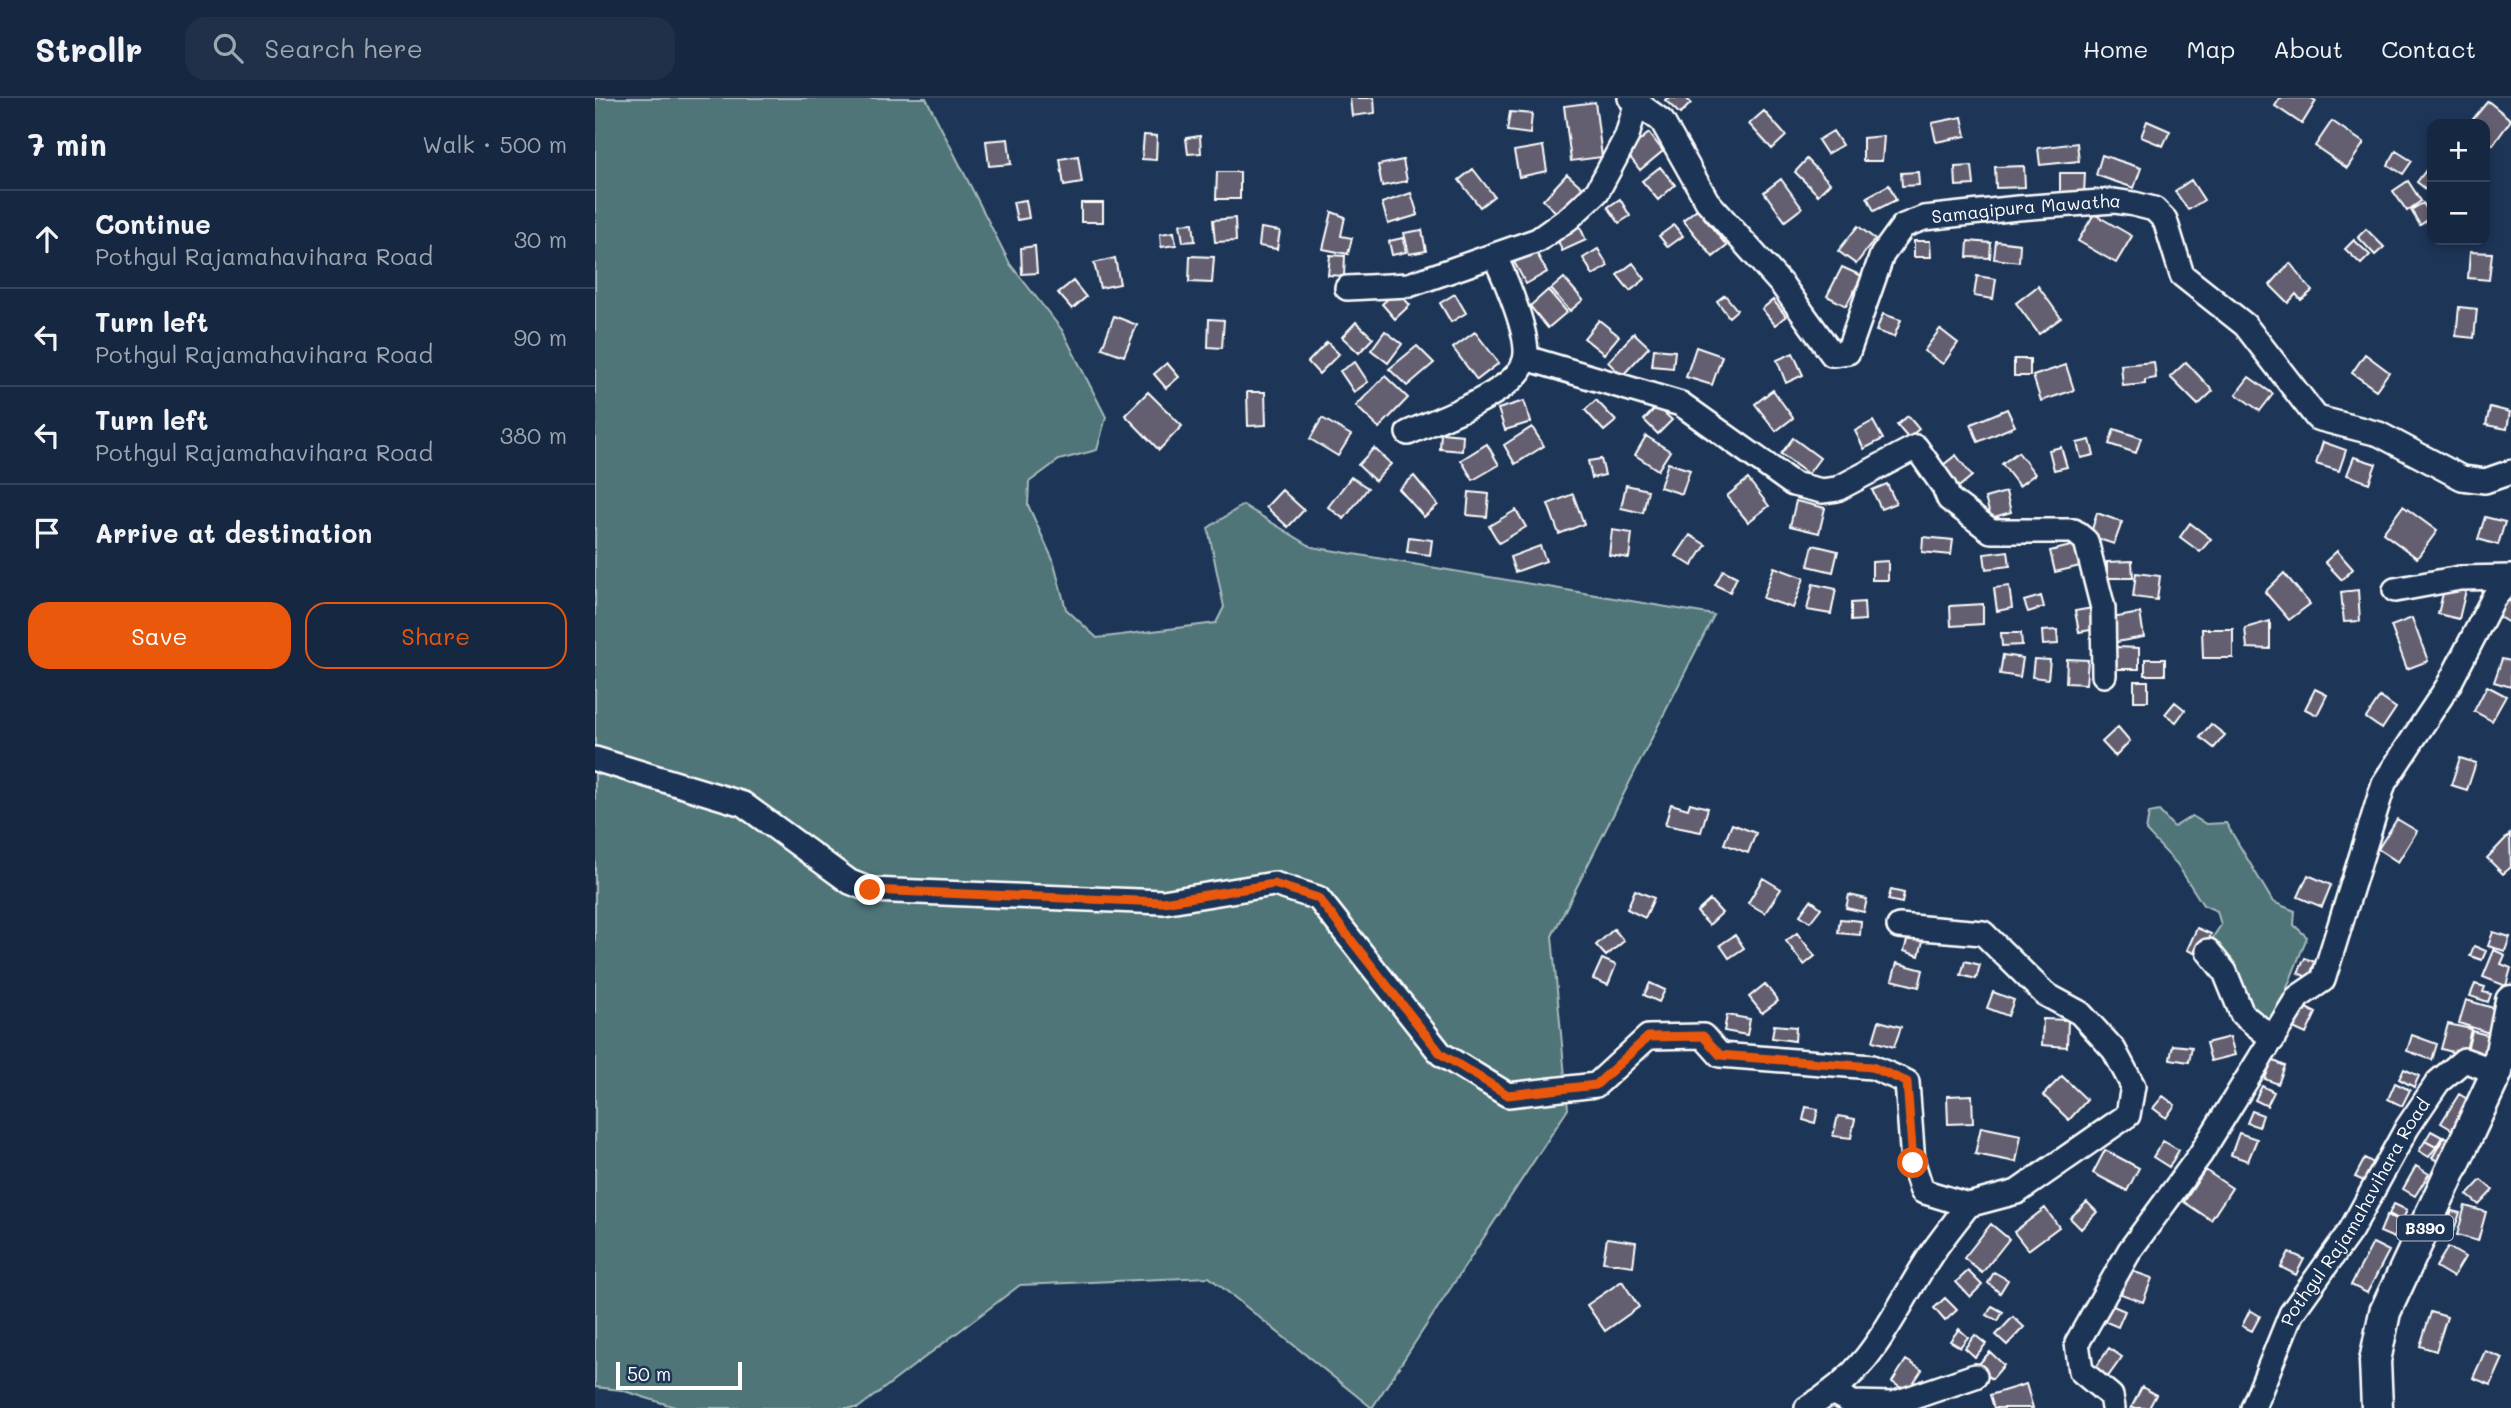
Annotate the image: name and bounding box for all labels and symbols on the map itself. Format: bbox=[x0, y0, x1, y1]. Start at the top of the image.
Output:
street label: Samagipura Mawatha bbox=[1930, 188, 2123, 228]
route end bbox=[854, 874, 885, 905]
street label: Pothgul Rajamahavihara Road bbox=[2275, 1093, 2435, 1329]
route start bbox=[1897, 1147, 1928, 1178]
road number: B390 bbox=[2397, 1216, 2453, 1240]
scale bar bbox=[616, 1359, 742, 1391]

